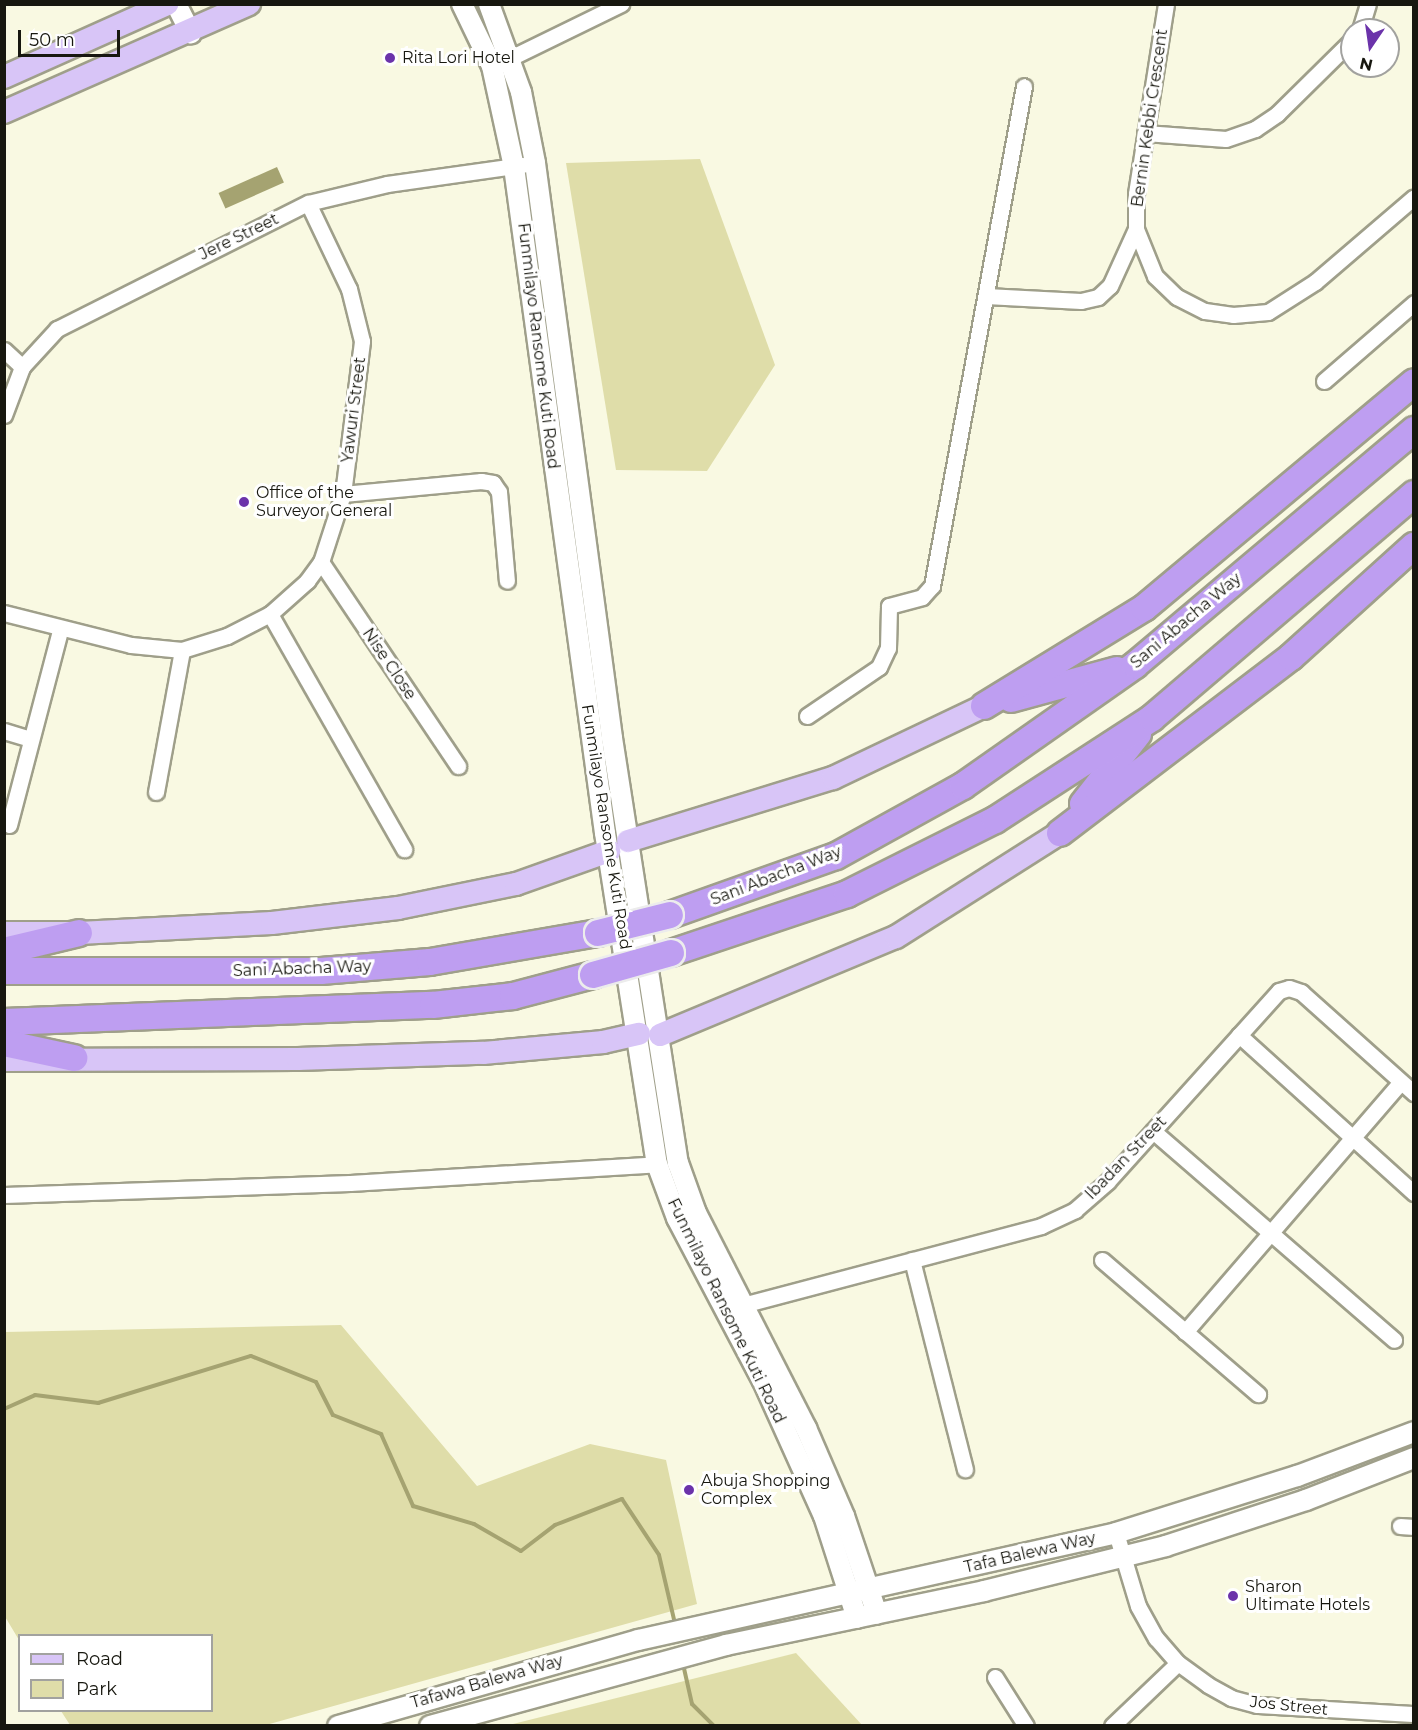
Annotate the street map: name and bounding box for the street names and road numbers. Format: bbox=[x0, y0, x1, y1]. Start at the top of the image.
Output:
street label: Bernin Kebbi Crescent bbox=[1128, 28, 1172, 208]
street label: Jere Street bbox=[196, 209, 282, 265]
street label: Funmilayo Ransome Kuti Road bbox=[513, 222, 563, 470]
street label: Yawuri Street bbox=[338, 356, 370, 464]
street label: Sani Abacha Way bbox=[1127, 569, 1245, 673]
street label: Nise Close bbox=[358, 625, 420, 703]
street label: Funmilayo Ransome Kuti Road bbox=[577, 703, 635, 951]
street label: Sani Abacha Way bbox=[708, 842, 844, 910]
street label: Sani Abacha Way bbox=[233, 957, 371, 981]
street label: Ibadan Street bbox=[1081, 1112, 1171, 1204]
street label: Funmilayo Ransome Kuti Road bbox=[663, 1195, 789, 1427]
street label: Tafa Balewa Way bbox=[962, 1529, 1098, 1577]
street label: Tafawa Balewa Way bbox=[409, 1651, 565, 1713]
street label: Jos Street bbox=[1249, 1692, 1329, 1720]

